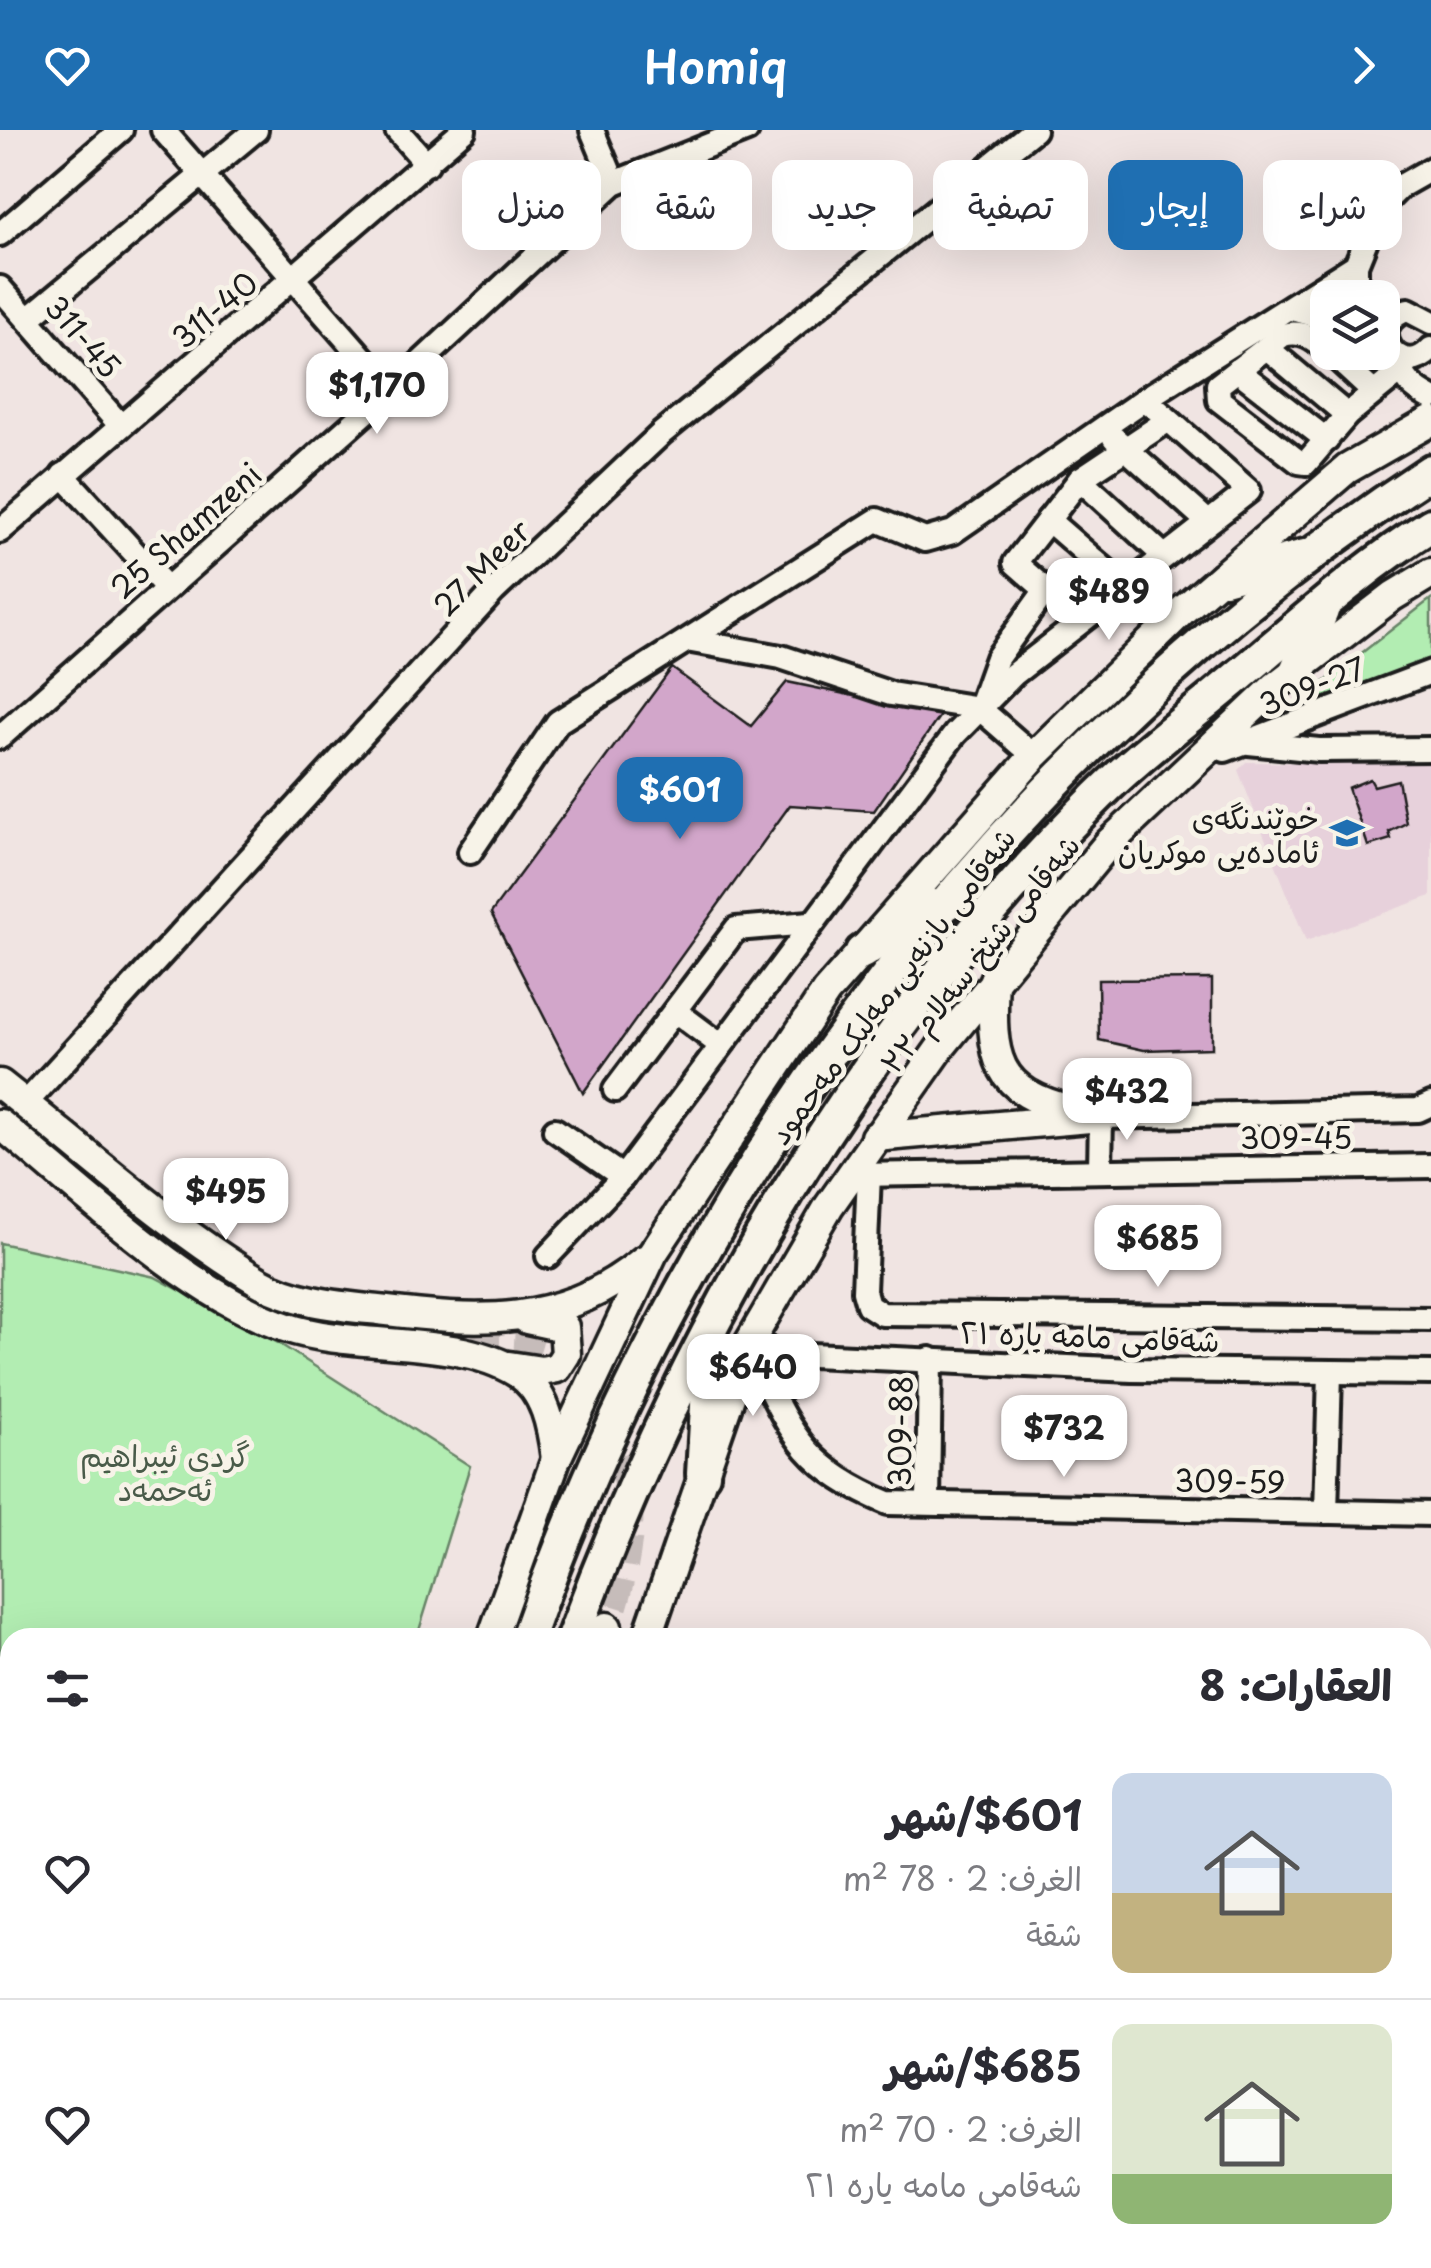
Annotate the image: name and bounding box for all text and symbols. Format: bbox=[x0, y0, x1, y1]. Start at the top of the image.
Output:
text: Homiq bbox=[644, 31, 787, 99]
icon: heart bbox=[40, 38, 95, 93]
icon: forward bbox=[1336, 38, 1391, 93]
chip: منزل bbox=[462, 160, 601, 250]
chip: شقة bbox=[621, 160, 752, 250]
chip: جديد bbox=[772, 160, 913, 250]
chip: تصفية bbox=[933, 160, 1088, 250]
chip: إيجار bbox=[1108, 160, 1243, 250]
chip: شراء bbox=[1263, 160, 1402, 250]
street label: 311-40 bbox=[161, 260, 267, 358]
map controls bbox=[1310, 280, 1400, 370]
button: layers bbox=[1310, 280, 1400, 370]
street label: 311-45 bbox=[36, 285, 132, 387]
pin: $1,170 bbox=[296, 352, 458, 437]
text: $1,170 bbox=[328, 360, 426, 408]
street label: 25 Shamzeni bbox=[100, 452, 270, 608]
street label: 27 Meer bbox=[422, 508, 540, 626]
pin: $489 bbox=[1050, 558, 1168, 643]
text: $489 bbox=[1068, 566, 1150, 614]
street label: 309-27 bbox=[1252, 644, 1372, 726]
pin: $601 bbox=[621, 757, 739, 842]
text: $601 bbox=[639, 765, 721, 813]
place label: خوێندنگەی ئامادەیی موکریان bbox=[1118, 794, 1319, 873]
school or university icon: خوێندنگەی ئامادەیی موکریان bbox=[1328, 814, 1366, 852]
street label: شەقامی بازنەیی مەلیک مەحمود bbox=[757, 817, 1025, 1153]
street label: شەقامی شێخ سەلام ٣٣ bbox=[868, 824, 1092, 1084]
pin: $432 bbox=[1068, 1058, 1186, 1143]
text: $432 bbox=[1085, 1066, 1169, 1114]
street label: 309-45 bbox=[1240, 1114, 1352, 1159]
pin: $495 bbox=[167, 1158, 285, 1243]
text: $495 bbox=[185, 1166, 267, 1214]
pin: $685 bbox=[1099, 1205, 1217, 1290]
text: $685 bbox=[1116, 1213, 1200, 1261]
street label: شەقامی مامە یارە ٢١ bbox=[960, 1308, 1220, 1362]
pin: $640 bbox=[694, 1334, 812, 1419]
text: $640 bbox=[709, 1342, 797, 1390]
street label: 309-88 bbox=[876, 1375, 922, 1487]
pin: $732 bbox=[1005, 1395, 1123, 1480]
text: $732 bbox=[1023, 1403, 1105, 1451]
park label: گردی ئیبراھیم ئەحمەد bbox=[80, 1432, 250, 1511]
street label: 309-59 bbox=[1174, 1457, 1286, 1503]
text: العقارات: 8 bbox=[1199, 1652, 1392, 1715]
icon: filters bbox=[40, 1661, 95, 1716]
text: $601/شهر bbox=[887, 1782, 1082, 1845]
icon: home bbox=[1192, 1813, 1312, 1933]
icon: heart bbox=[40, 1846, 95, 1901]
text: الغرف: 2 · 78 m² bbox=[843, 1854, 1082, 1902]
text: شقة bbox=[1026, 1909, 1082, 1957]
text: $685/شهر bbox=[885, 2033, 1082, 2096]
icon: home bbox=[1192, 2064, 1312, 2184]
icon: heart bbox=[40, 2097, 95, 2152]
text: الغرف: 2 · 70 m² bbox=[839, 2105, 1082, 2153]
text: شەقامی مامە یارە ٢١ bbox=[805, 2160, 1082, 2208]

